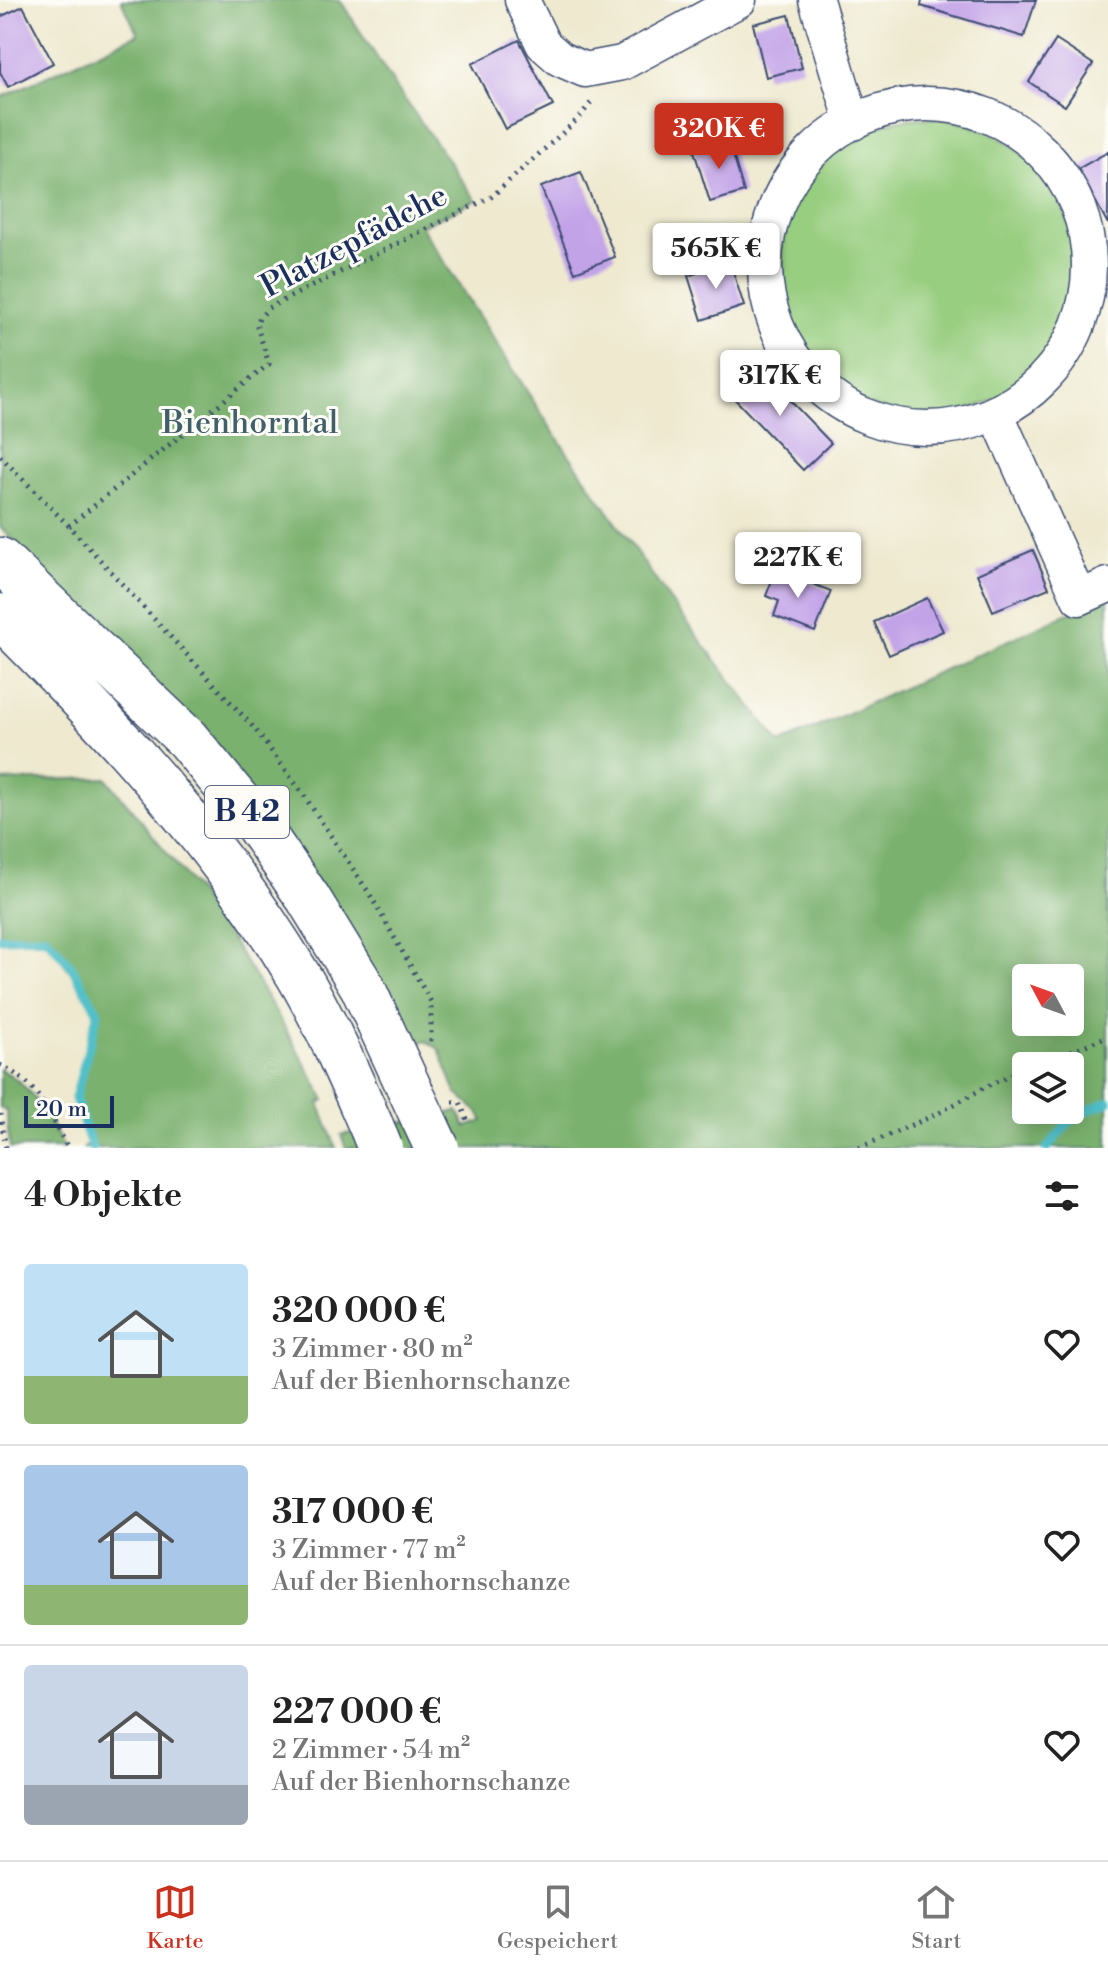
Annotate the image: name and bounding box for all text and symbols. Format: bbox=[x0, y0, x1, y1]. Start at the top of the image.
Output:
pin: 320K € bbox=[654, 103, 784, 171]
text: 320K € bbox=[673, 113, 765, 145]
street label: Platzepfädche bbox=[254, 175, 454, 307]
pin: 565K € bbox=[651, 223, 781, 291]
text: 565K € bbox=[671, 233, 761, 265]
pin: 317K € bbox=[715, 350, 845, 418]
text: 317K € bbox=[738, 360, 822, 392]
park label: Bienhorntal bbox=[161, 403, 339, 443]
pin: 227K € bbox=[733, 532, 863, 600]
text: 227K € bbox=[753, 542, 843, 574]
road number: B 42 bbox=[205, 786, 289, 838]
north arrow bbox=[1012, 964, 1084, 1036]
map controls bbox=[1012, 964, 1084, 1124]
button: layers bbox=[1012, 1052, 1084, 1124]
scale bar bbox=[24, 1092, 114, 1128]
text: 20 m bbox=[36, 1096, 87, 1123]
icon: filters bbox=[1040, 1174, 1084, 1218]
text: 4 Objekte bbox=[24, 1175, 182, 1217]
text: 320 000 € bbox=[272, 1291, 446, 1333]
icon: home bbox=[88, 1296, 184, 1392]
icon: heart bbox=[1040, 1322, 1084, 1366]
text: 3 Zimmer · 80 m² bbox=[272, 1333, 473, 1365]
text: Auf der Bienhornschanze bbox=[272, 1365, 571, 1397]
text: 317 000 € bbox=[272, 1492, 433, 1534]
icon: home bbox=[88, 1497, 184, 1593]
icon: heart bbox=[1040, 1523, 1084, 1567]
text: 3 Zimmer · 77 m² bbox=[272, 1534, 466, 1566]
text: Auf der Bienhornschanze bbox=[272, 1566, 571, 1598]
text: 227 000 € bbox=[272, 1692, 441, 1734]
icon: home bbox=[88, 1697, 184, 1793]
icon: heart bbox=[1040, 1723, 1084, 1767]
text: 2 Zimmer · 54 m² bbox=[272, 1734, 470, 1766]
text: Auf der Bienhornschanze bbox=[272, 1766, 571, 1798]
tab: Karte bbox=[147, 1880, 204, 1955]
tab: Gespeichert bbox=[497, 1880, 618, 1955]
tab: Start bbox=[911, 1880, 961, 1955]

